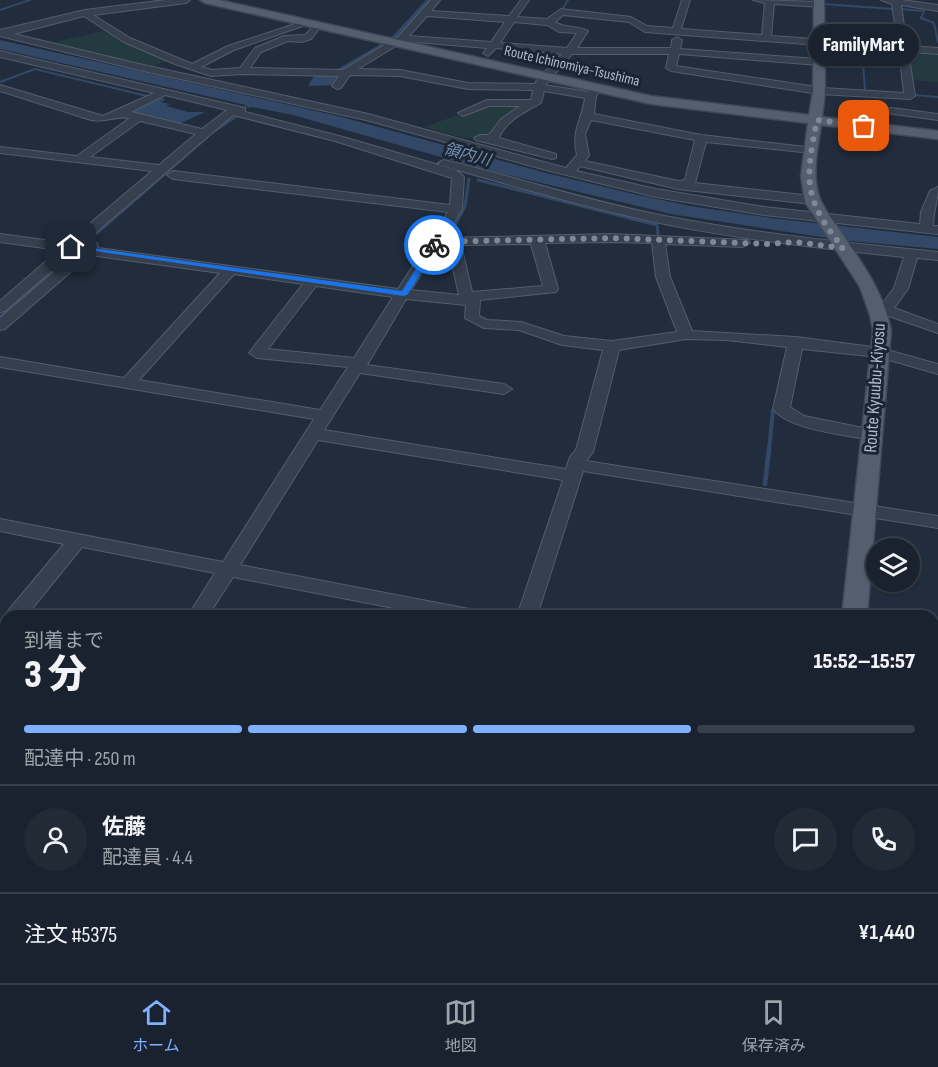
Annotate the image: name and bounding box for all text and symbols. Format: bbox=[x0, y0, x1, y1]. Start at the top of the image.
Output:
callout: FamilyMart bbox=[808, 24, 920, 66]
text: FamilyMart bbox=[823, 33, 904, 57]
street label: Route Ichinomiya-Tsushima bbox=[502, 41, 642, 91]
pin bbox=[838, 100, 889, 151]
icon: bag bbox=[847, 109, 880, 142]
water label: 領内川 bbox=[441, 140, 495, 171]
courier bbox=[404, 215, 464, 275]
pin bbox=[45, 221, 96, 272]
icon: bike bbox=[418, 229, 451, 262]
icon: home bbox=[54, 230, 87, 263]
street label: Route Kyuubu-Kiyosu bbox=[860, 323, 890, 453]
map controls bbox=[866, 538, 920, 592]
button: layers bbox=[866, 538, 920, 592]
text: 到着まで bbox=[24, 629, 104, 653]
text: 15:52–15:57 bbox=[813, 648, 915, 675]
text: 3 分 bbox=[24, 652, 87, 699]
text: 配達中 · 250 m bbox=[24, 747, 136, 771]
button: person bbox=[24, 808, 87, 871]
button: chat bbox=[774, 808, 837, 871]
button: phone bbox=[852, 808, 915, 871]
text: 佐藤 bbox=[102, 814, 146, 841]
text: 配達員 · 4.4 bbox=[102, 846, 193, 870]
text: ¥1,440 bbox=[858, 919, 915, 946]
text: 注文 #5375 bbox=[24, 922, 117, 949]
tab: ホーム bbox=[132, 996, 180, 1056]
tab: 地図 bbox=[444, 996, 477, 1056]
tab: 保存済み bbox=[742, 996, 806, 1056]

